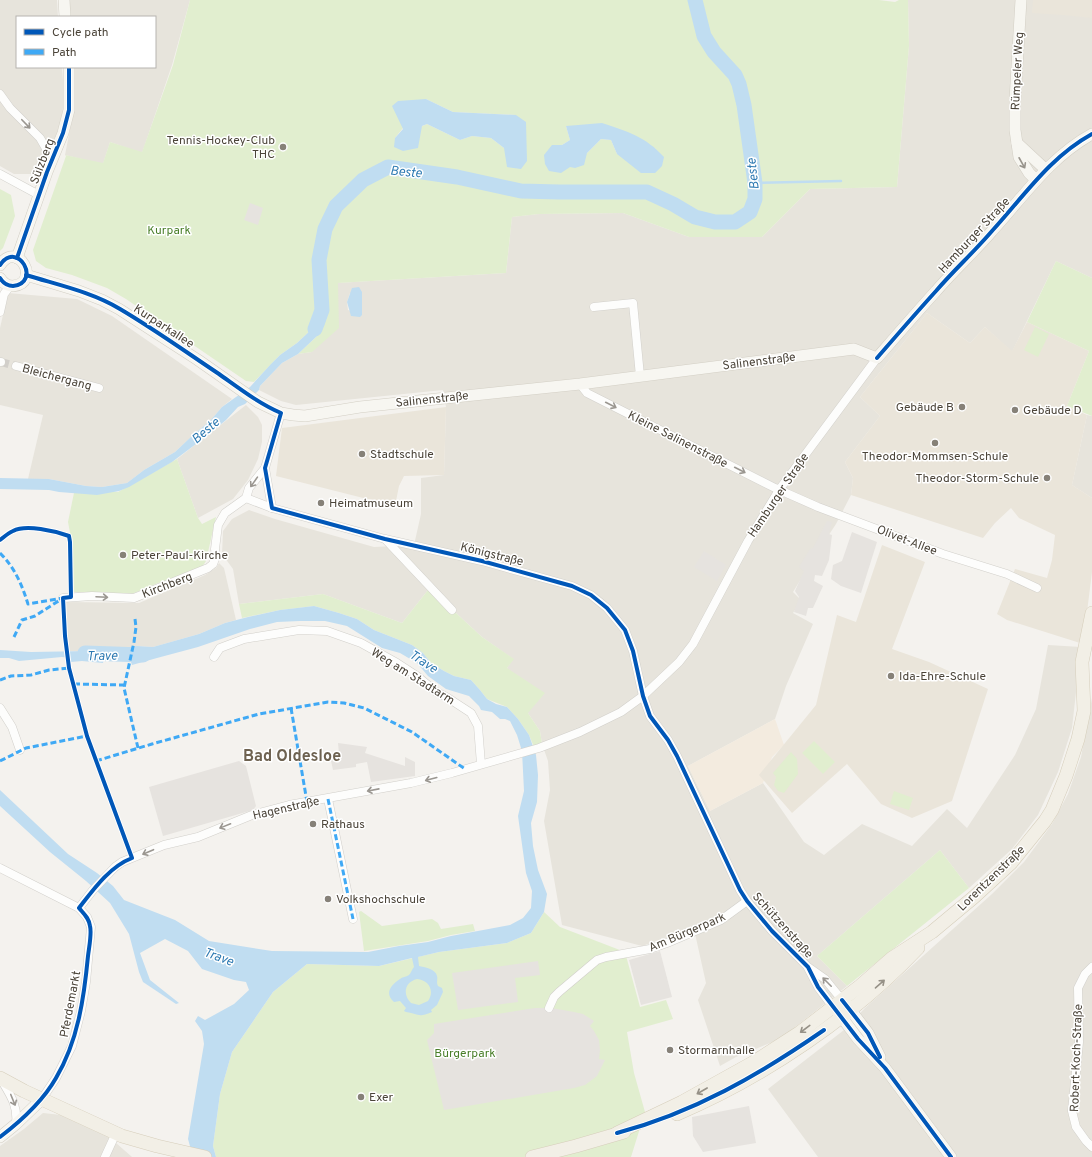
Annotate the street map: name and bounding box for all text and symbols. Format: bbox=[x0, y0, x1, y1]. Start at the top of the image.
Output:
legend bbox=[16, 16, 156, 68]
text: Cycle path bbox=[52, 25, 109, 41]
street label: Rümpeler Weg bbox=[1008, 31, 1028, 111]
text: Path bbox=[52, 45, 77, 61]
one-way arrow bbox=[21, 119, 30, 129]
place label: Tennis-Hockey-Club THC bbox=[166, 133, 275, 163]
street label: Sülzberg bbox=[27, 136, 59, 187]
marker: Tennis-Hockey-Club THC bbox=[278, 142, 288, 152]
water label: Beste bbox=[744, 157, 764, 190]
one-way arrow bbox=[1019, 157, 1027, 169]
water label: Beste bbox=[389, 164, 423, 182]
street label: Hamburger Straße bbox=[935, 194, 1014, 277]
park label: Kurpark bbox=[147, 223, 191, 239]
street label: Kurparkallee bbox=[130, 301, 197, 352]
street label: Salinenstraße bbox=[722, 350, 797, 374]
street label: Bleichergang bbox=[20, 361, 93, 395]
street label: Salinenstraße bbox=[395, 388, 469, 412]
place label: Gebäude B bbox=[896, 400, 954, 416]
one-way arrow bbox=[605, 402, 617, 409]
marker: Gebäude B bbox=[957, 402, 967, 412]
place label: Gebäude D bbox=[1023, 403, 1082, 419]
marker: Gebäude D bbox=[1010, 405, 1020, 415]
street label: Kleine Salinenstraße bbox=[625, 408, 730, 472]
water label: Beste bbox=[189, 415, 224, 448]
marker: Theodor-Mommsen-Schule bbox=[930, 438, 940, 448]
place label: Stadtschule bbox=[370, 447, 434, 463]
marker: Stadtschule bbox=[357, 449, 367, 459]
place label: Theodor-Mommsen-Schule bbox=[862, 449, 1008, 465]
street label: Hamburger Straße bbox=[745, 450, 813, 541]
one-way arrow bbox=[734, 467, 746, 474]
place label: Theodor-Storm-Schule bbox=[915, 471, 1039, 487]
marker: Theodor-Storm-Schule bbox=[1042, 473, 1052, 483]
one-way arrow bbox=[250, 476, 258, 487]
place label: Heimatmuseum bbox=[329, 496, 413, 512]
marker: Heimatmuseum bbox=[316, 498, 326, 508]
street label: Olivet-Allee bbox=[874, 522, 939, 560]
street label: Königstraße bbox=[459, 539, 525, 571]
place label: Peter-Paul-Kirche bbox=[131, 548, 228, 564]
marker: Peter-Paul-Kirche bbox=[118, 550, 128, 560]
street label: Kirchberg bbox=[140, 569, 195, 603]
one-way arrow bbox=[95, 593, 108, 600]
street label: Weg am Stadtarm bbox=[368, 645, 457, 709]
water label: Trave bbox=[406, 648, 440, 678]
water label: Trave bbox=[87, 649, 118, 665]
place label: Ida-Ehre-Schule bbox=[899, 669, 986, 685]
marker: Ida-Ehre-Schule bbox=[886, 671, 896, 681]
district label: Bad Oldesloe bbox=[243, 747, 341, 767]
one-way arrow bbox=[425, 775, 438, 783]
one-way arrow bbox=[367, 787, 380, 795]
street label: Hagenstraße bbox=[251, 794, 321, 824]
place label: Rathaus bbox=[321, 817, 365, 833]
marker: Rathaus bbox=[308, 819, 318, 829]
one-way arrow bbox=[219, 822, 231, 830]
street label: Lorentzenstraße bbox=[955, 842, 1029, 915]
one-way arrow bbox=[142, 848, 154, 856]
street label: Schützenstraße bbox=[748, 889, 816, 962]
place label: Volkshochschule bbox=[336, 892, 426, 908]
marker: Volkshochschule bbox=[323, 894, 333, 904]
street label: Am Bürgerpark bbox=[646, 909, 728, 956]
water label: Trave bbox=[201, 945, 236, 971]
street label: Pferdemarkt bbox=[57, 969, 85, 1039]
one-way arrow bbox=[822, 977, 832, 986]
one-way arrow bbox=[875, 980, 885, 989]
street label: Robert-Koch-Straße bbox=[1067, 1004, 1087, 1112]
one-way arrow bbox=[800, 1025, 811, 1033]
place label: Stormarnhalle bbox=[678, 1043, 755, 1059]
marker: Stormarnhalle bbox=[665, 1045, 675, 1055]
park label: Bürgerpark bbox=[434, 1046, 496, 1062]
one-way arrow bbox=[696, 1087, 708, 1095]
place label: Exer bbox=[369, 1090, 394, 1106]
marker: Exer bbox=[356, 1092, 366, 1102]
one-way arrow bbox=[9, 1094, 17, 1106]

